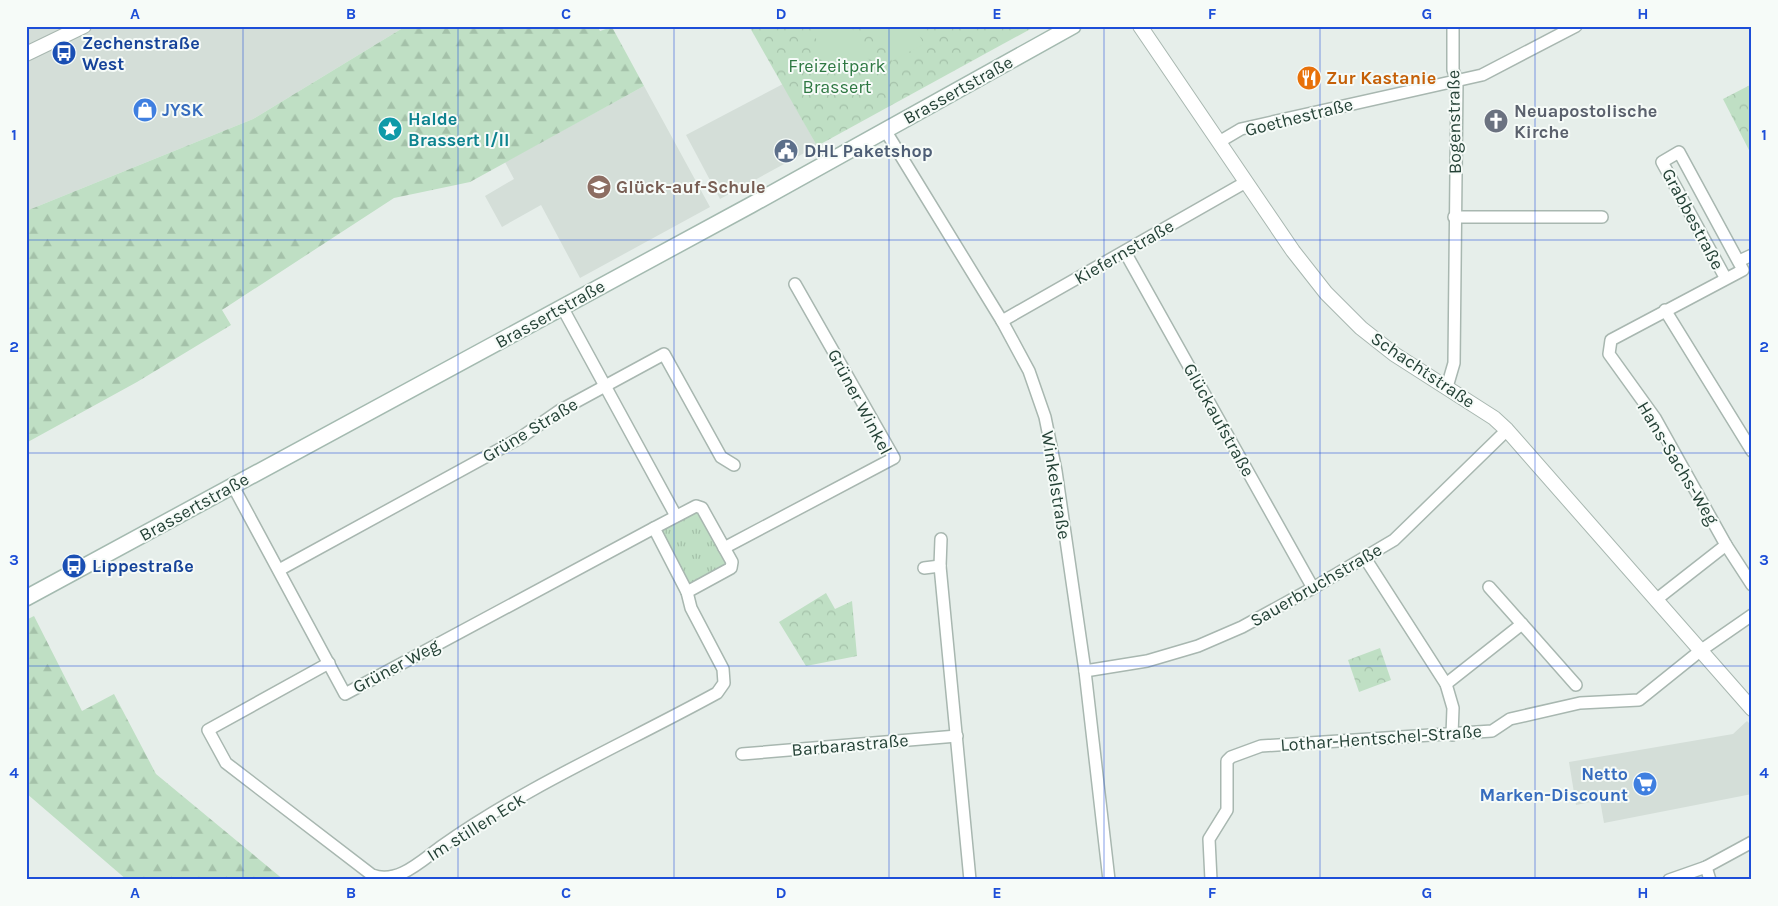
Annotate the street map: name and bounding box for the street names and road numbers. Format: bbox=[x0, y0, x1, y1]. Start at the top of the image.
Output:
street label: Brassertstraße bbox=[899, 51, 1017, 129]
street label: Bogenstraße bbox=[1442, 70, 1466, 174]
street label: Goethestraße bbox=[1243, 93, 1355, 141]
street label: Grabbestraße bbox=[1657, 165, 1729, 273]
street label: Kiefernstraße bbox=[1070, 215, 1178, 289]
street label: Brassertstraße bbox=[491, 275, 609, 353]
street label: Schachtstraße bbox=[1367, 327, 1479, 413]
street label: Grüner Winkel bbox=[823, 345, 897, 459]
street label: Glückaufstraße bbox=[1179, 359, 1259, 481]
street label: Grüne Straße bbox=[478, 393, 582, 467]
street label: Hans-Sachs-Weg bbox=[1632, 397, 1724, 529]
street label: Winkelstraße bbox=[1037, 429, 1075, 541]
street label: Brassertstraße bbox=[135, 468, 253, 546]
street label: Sauerbruchstraße bbox=[1246, 538, 1386, 632]
street label: Grüner Weg bbox=[349, 634, 443, 698]
street label: Lothar-Hentschel-Straße bbox=[1279, 720, 1483, 756]
street label: Barbarastraße bbox=[790, 729, 910, 761]
street label: Im stillen Eck bbox=[423, 788, 529, 866]

